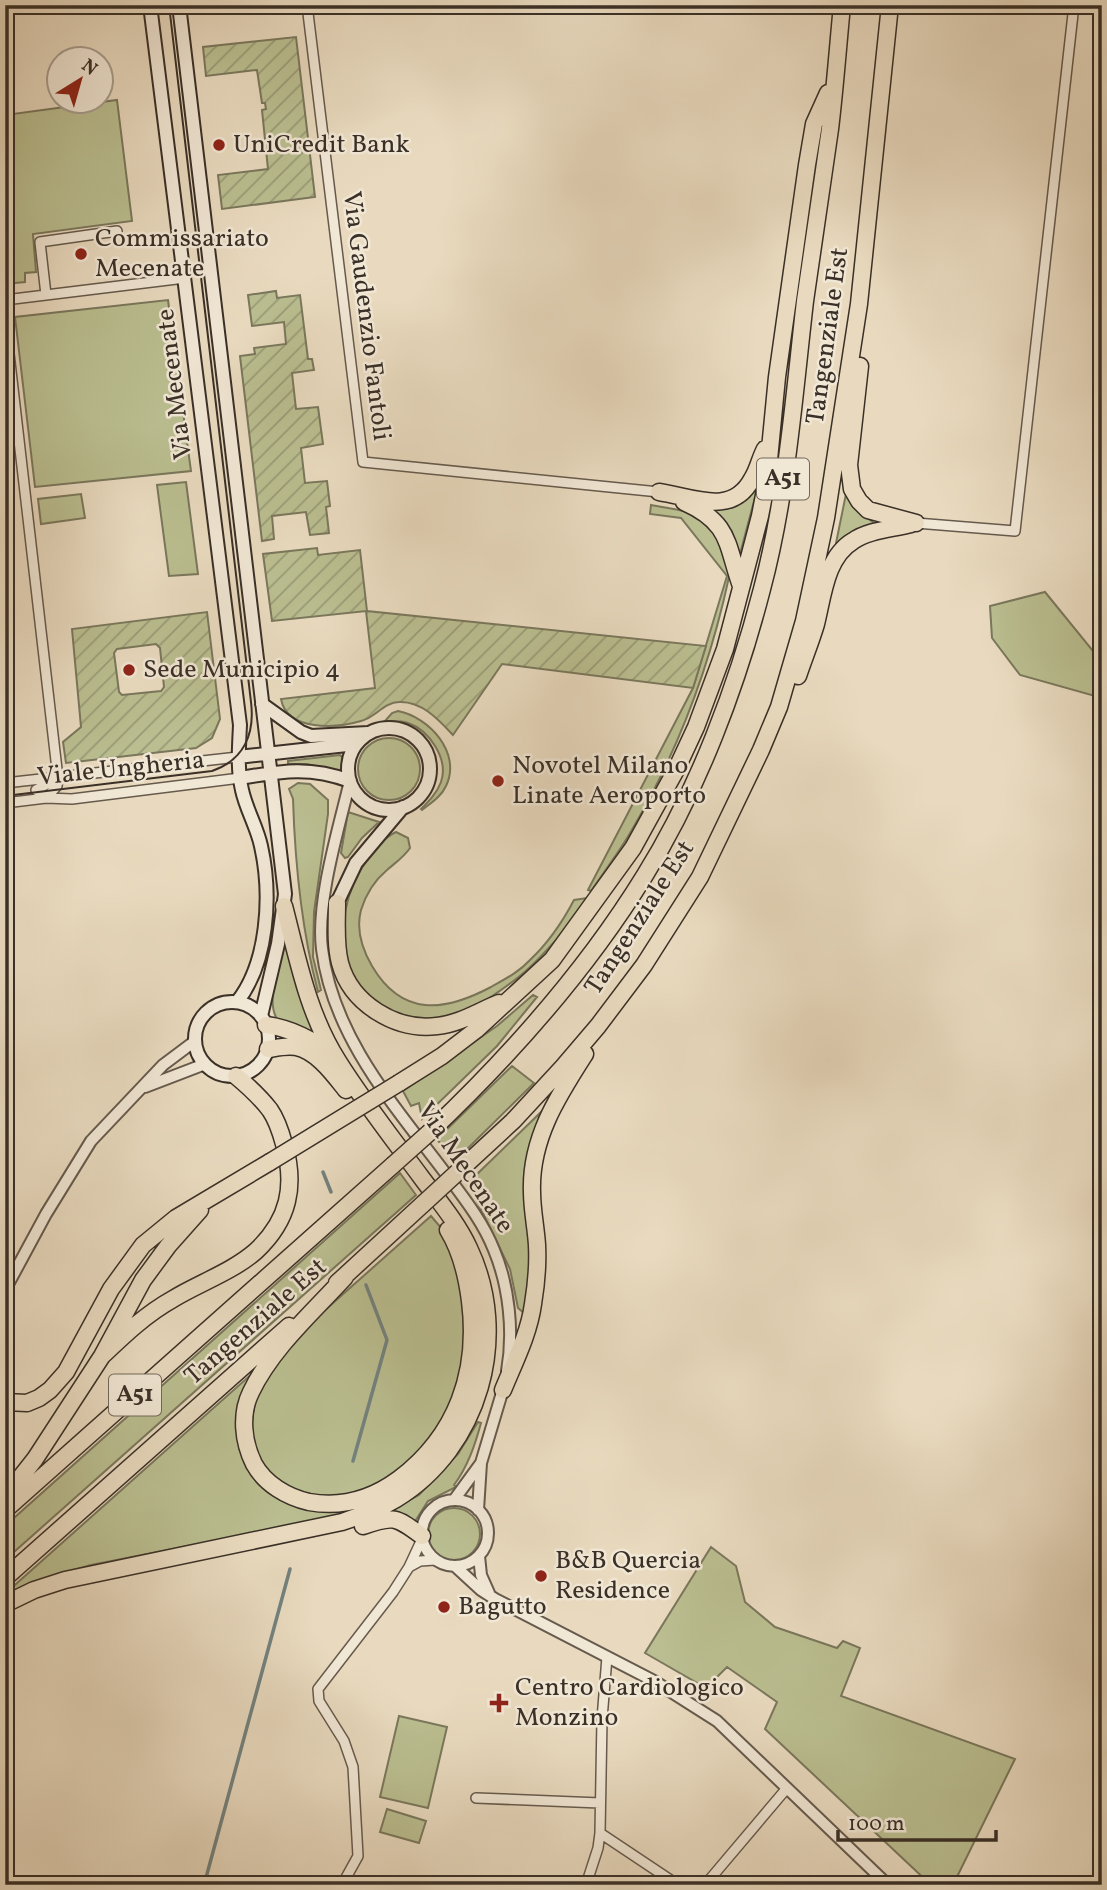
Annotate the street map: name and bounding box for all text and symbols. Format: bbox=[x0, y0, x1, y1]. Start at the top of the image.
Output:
north arrow bbox=[46, 46, 116, 116]
text: N bbox=[76, 53, 103, 83]
place label: UniCredit Bank bbox=[233, 127, 410, 163]
marker: UniCredit Bank bbox=[211, 137, 227, 153]
street label: Via Gaudenzio Fantoli bbox=[333, 189, 399, 443]
place label: Commissariato Mecenate bbox=[95, 221, 269, 287]
street label: Tangenziale Est bbox=[798, 245, 858, 427]
marker: Commissariato Mecenate bbox=[73, 246, 89, 262]
street label: Via Mecenate bbox=[148, 306, 202, 462]
road number: A51 bbox=[757, 458, 809, 500]
place label: Sede Municipio 4 bbox=[143, 652, 340, 688]
marker: Sede Municipio 4 bbox=[121, 662, 137, 678]
street label: Viale Ungheria bbox=[35, 742, 207, 796]
place label: Novotel Milano Linate Aeroporto bbox=[512, 748, 706, 814]
marker: Novotel Milano Linate Aeroporto bbox=[490, 773, 506, 789]
street label: Tangenziale Est bbox=[576, 833, 704, 1003]
street label: Via Mecenate bbox=[408, 1095, 522, 1241]
street label: Tangenziale Est bbox=[177, 1250, 335, 1394]
road number: A51 bbox=[109, 1374, 161, 1415]
place label: B&B Quercia Residence bbox=[555, 1543, 701, 1609]
marker: B&B Quercia Residence bbox=[533, 1568, 549, 1584]
place label: Bagutto bbox=[458, 1589, 547, 1625]
marker: Bagutto bbox=[436, 1599, 452, 1615]
place label: Centro Cardiologico Monzino bbox=[515, 1670, 744, 1736]
marker: Centro Cardiologico Monzino bbox=[489, 1693, 509, 1713]
scale bar bbox=[838, 1799, 995, 1843]
text: 100 m bbox=[848, 1810, 905, 1839]

